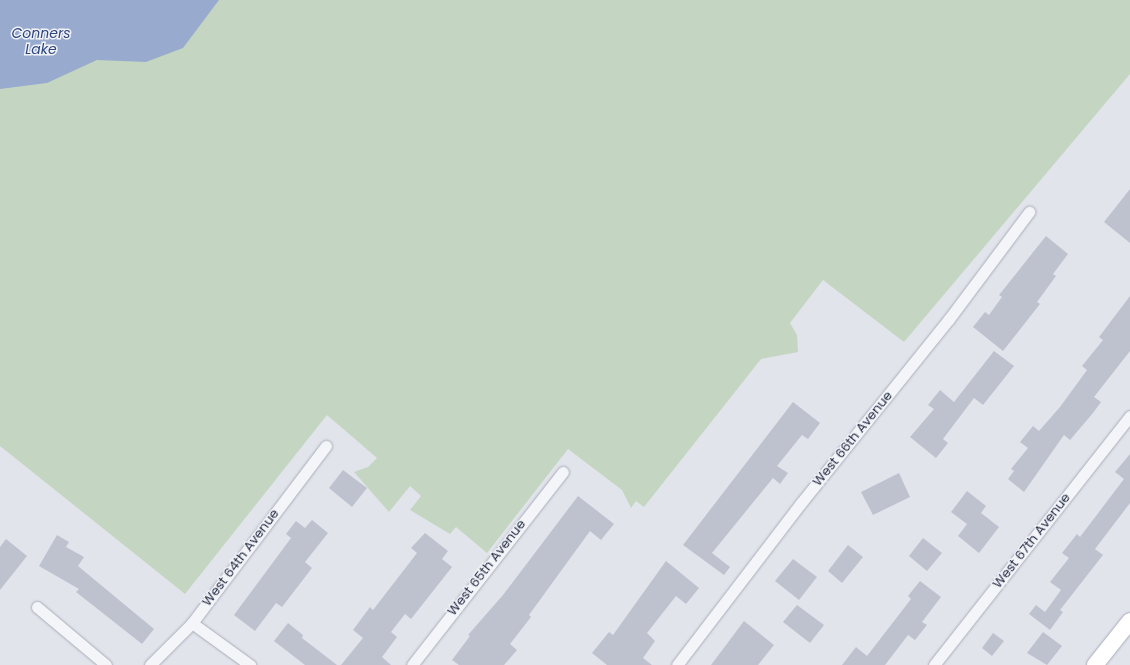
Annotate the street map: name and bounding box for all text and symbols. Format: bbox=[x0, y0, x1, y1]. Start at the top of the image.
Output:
water label: Conners Lake bbox=[12, 25, 70, 58]
street label: West 66th Avenue bbox=[810, 388, 896, 490]
street label: West 67th Avenue bbox=[990, 490, 1074, 592]
street label: West 64th Avenue bbox=[199, 506, 283, 610]
street label: West 65th Avenue bbox=[445, 517, 529, 619]

